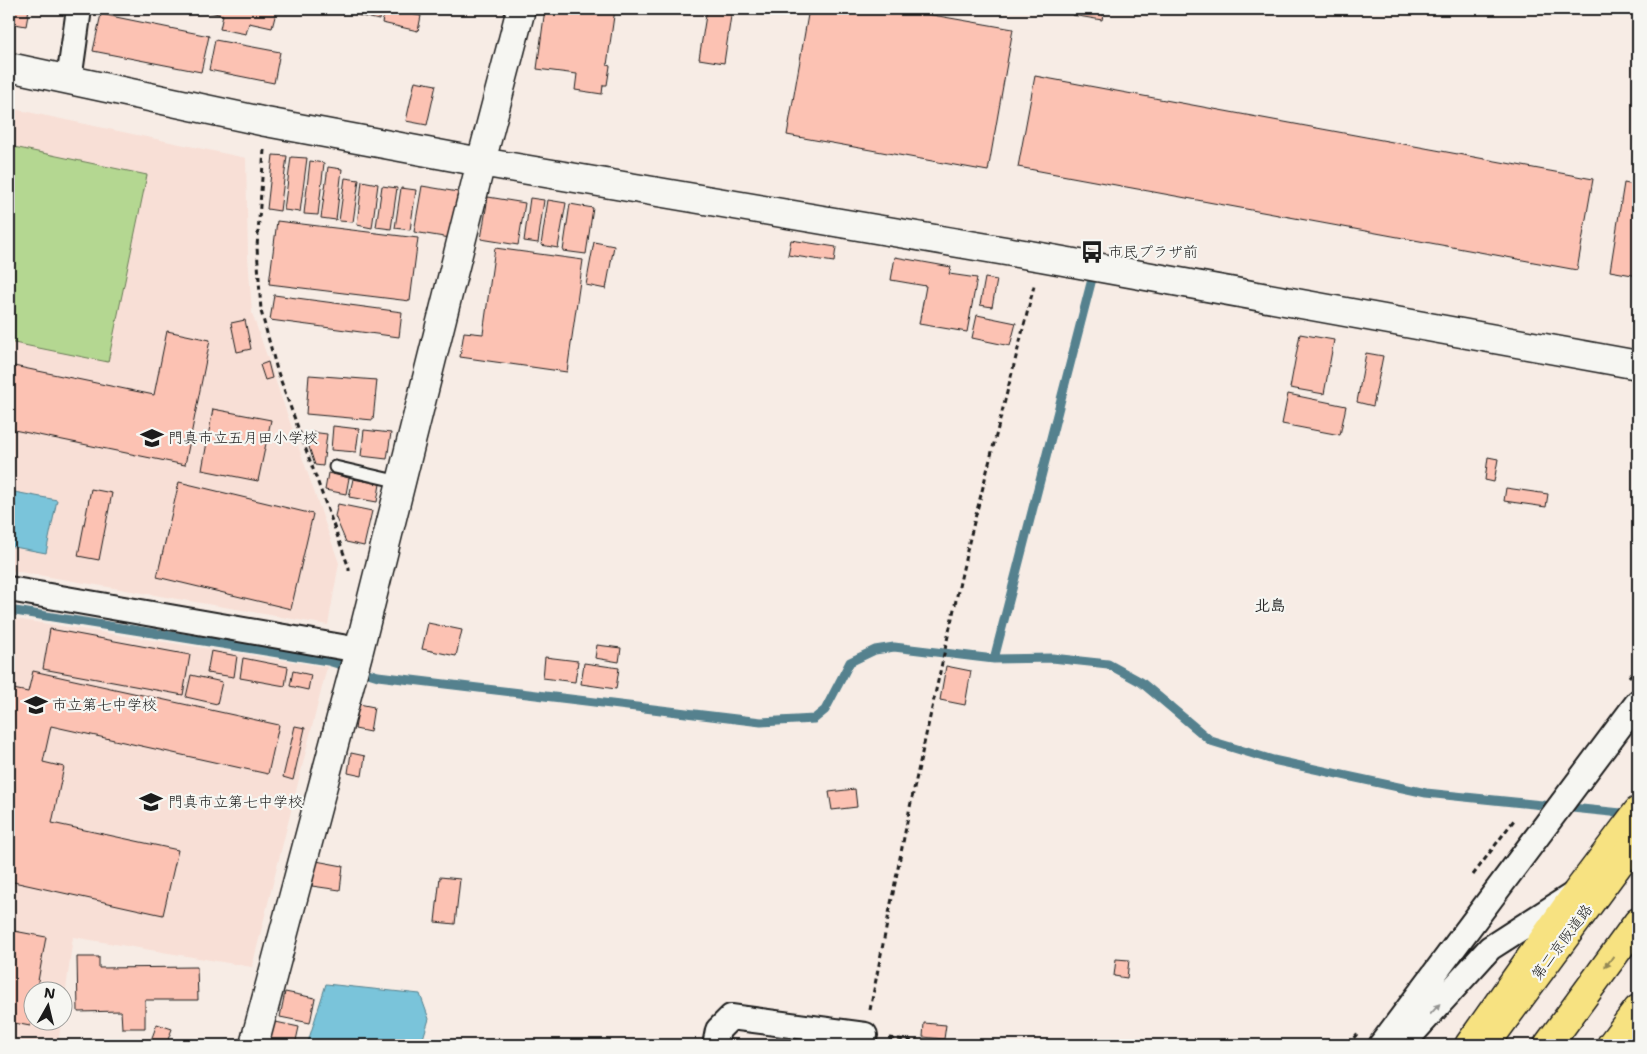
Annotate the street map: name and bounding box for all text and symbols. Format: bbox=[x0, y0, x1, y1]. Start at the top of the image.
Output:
bus stop icon: 市民プラザ前 bbox=[1079, 239, 1105, 265]
place label: 市民プラザ前 bbox=[1108, 242, 1198, 262]
school or university icon: 門真市立五月田小学校 bbox=[139, 425, 165, 451]
place label: 門真市立五月田小学校 bbox=[168, 428, 318, 448]
district label: 北島 bbox=[1254, 595, 1286, 616]
school or university icon: 市立第七中学校 bbox=[23, 692, 49, 718]
place label: 市立第七中学校 bbox=[52, 695, 157, 715]
school or university icon: 門真市立第七中学校 bbox=[138, 789, 164, 815]
place label: 門真市立第七中学校 bbox=[168, 792, 303, 812]
street label: 第二京阪道路 bbox=[1527, 900, 1597, 984]
one-way arrow bbox=[1604, 955, 1615, 968]
north arrow bbox=[22, 982, 72, 1032]
text: N bbox=[43, 983, 57, 1003]
one-way arrow bbox=[1429, 1004, 1441, 1016]

